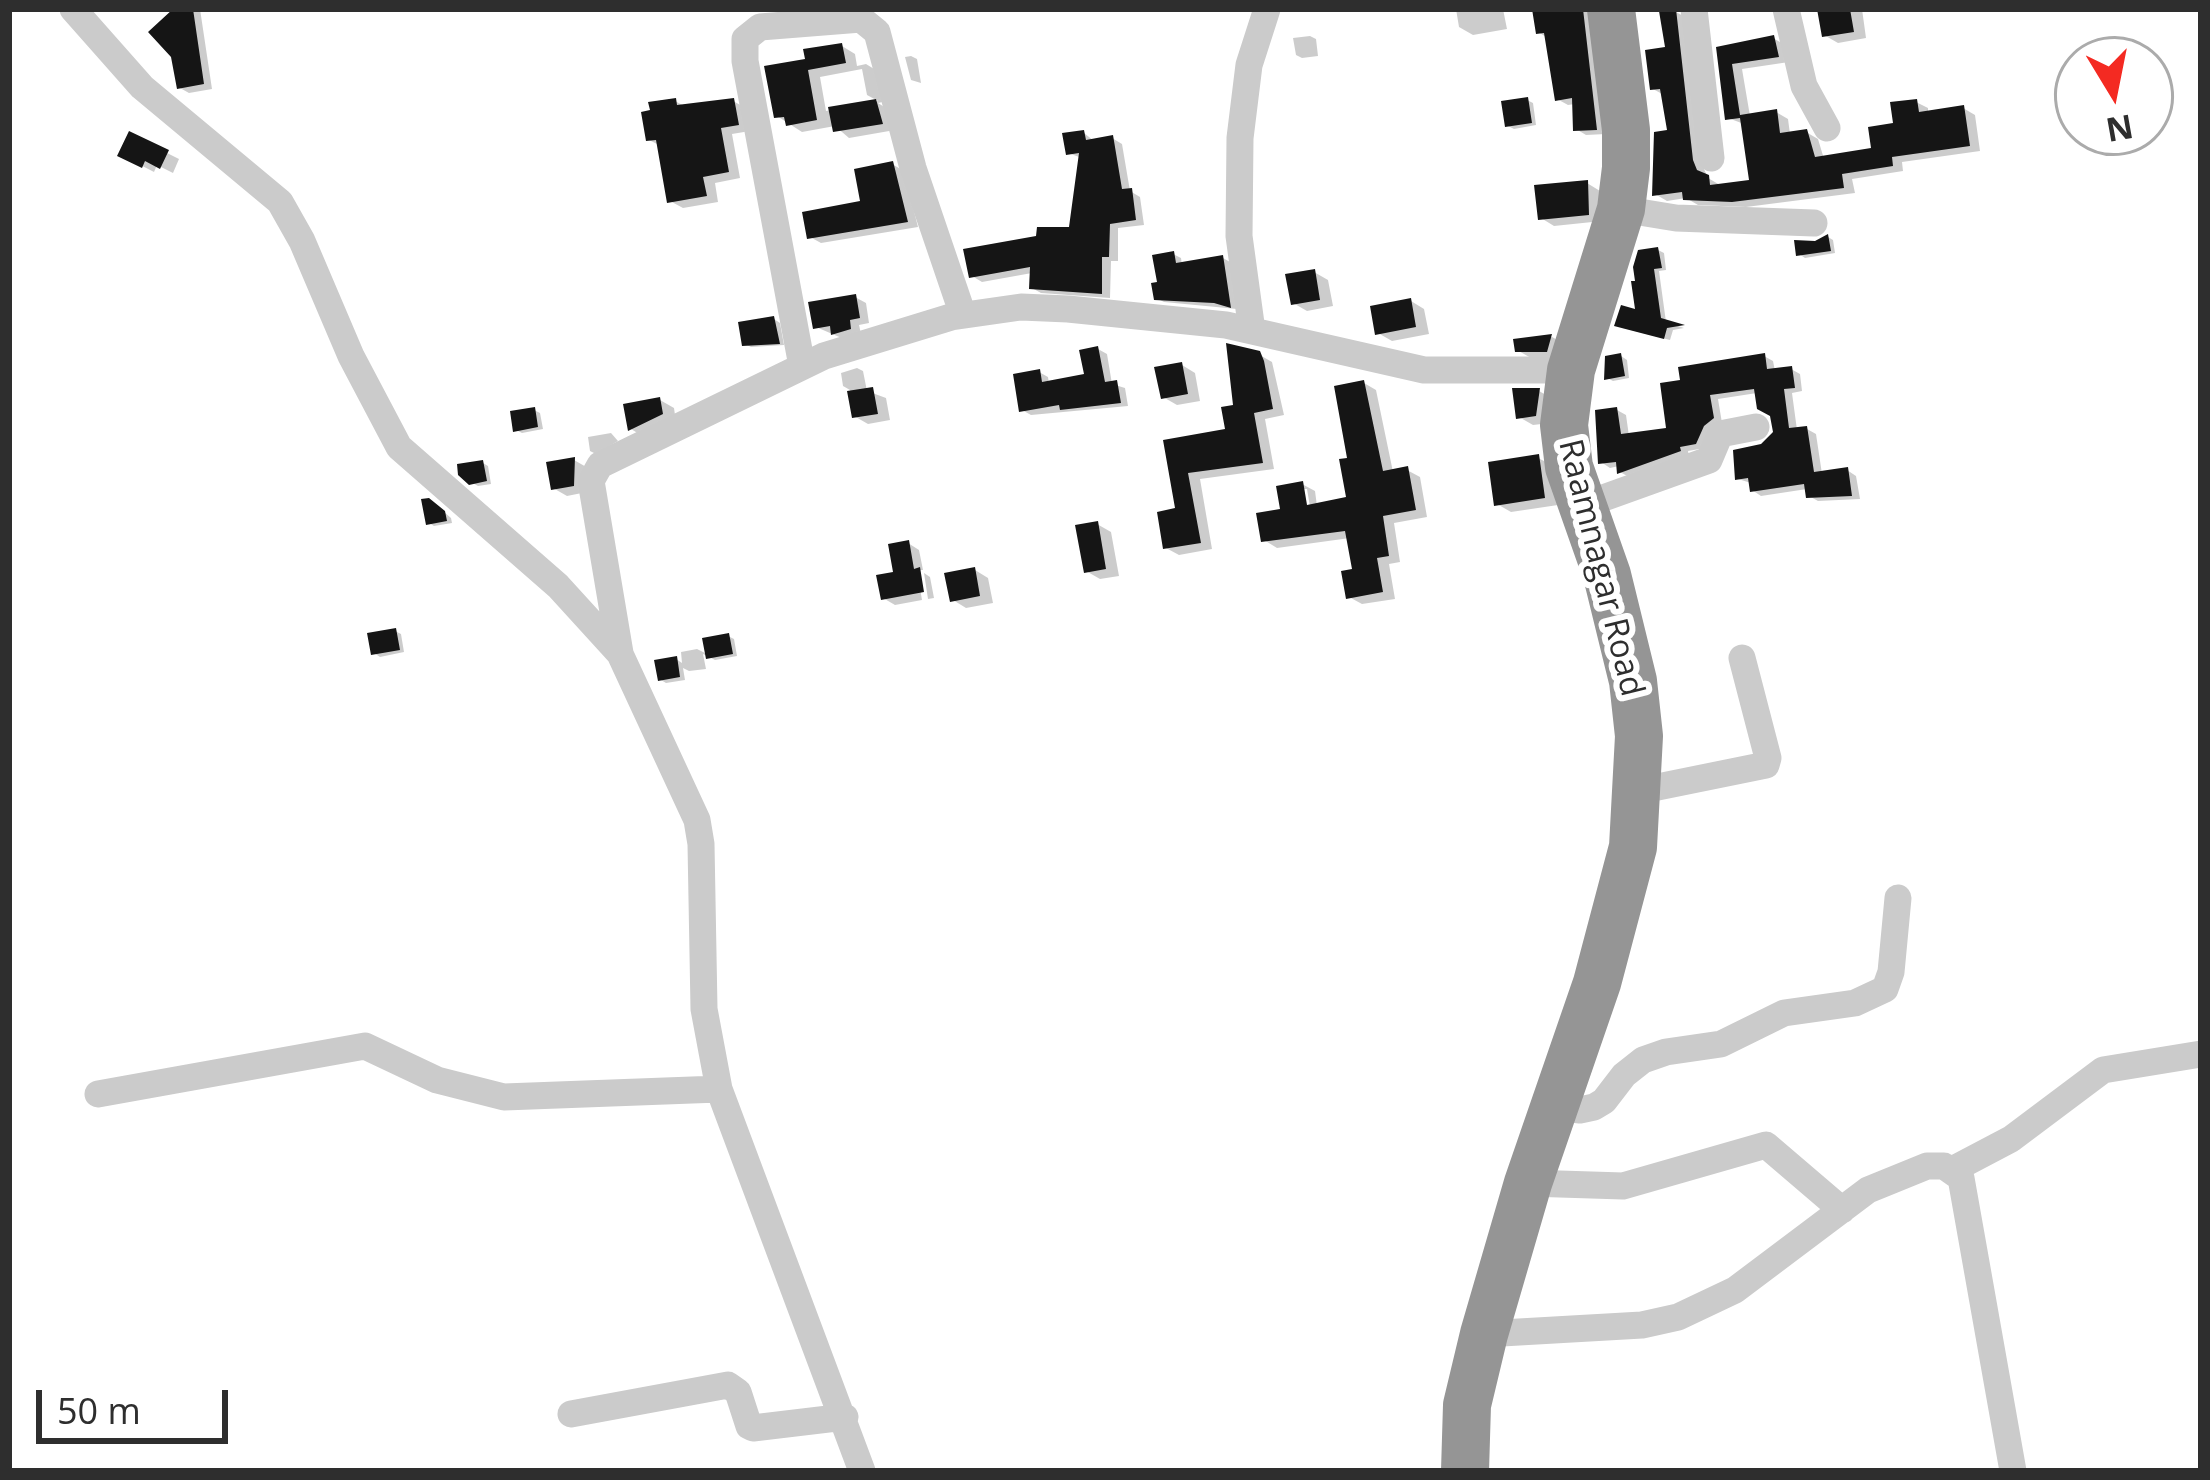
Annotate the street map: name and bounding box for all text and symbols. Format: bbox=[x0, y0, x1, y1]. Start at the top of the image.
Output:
north arrow bbox=[2054, 36, 2174, 156]
text: N bbox=[2103, 105, 2137, 153]
street label: Raamnagar Road bbox=[1549, 436, 1651, 700]
scale bar bbox=[42, 1366, 234, 1440]
text: 50 m bbox=[57, 1386, 141, 1435]

